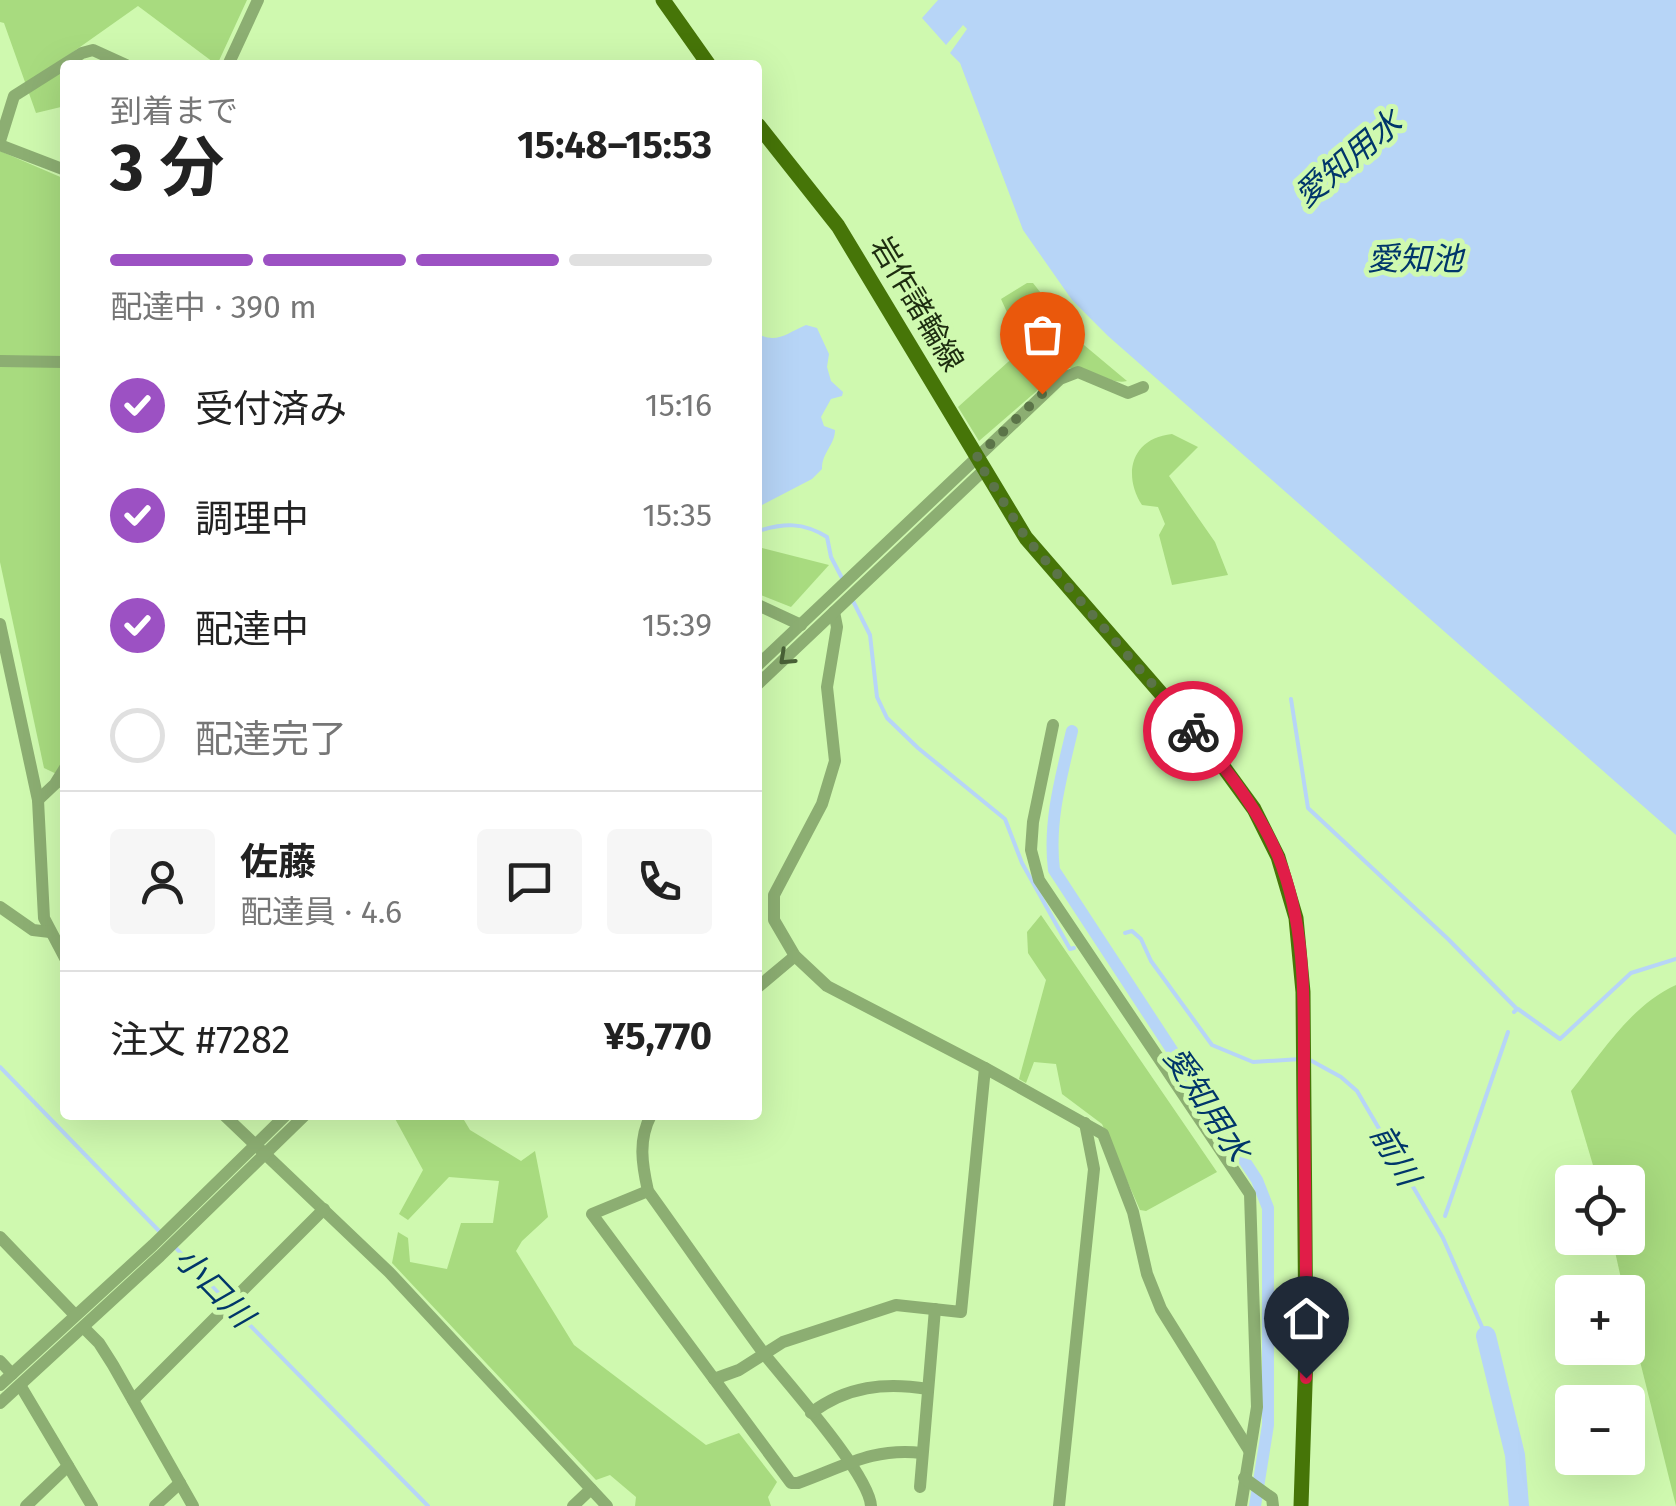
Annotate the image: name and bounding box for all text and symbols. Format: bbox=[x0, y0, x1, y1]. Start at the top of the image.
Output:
text: 到着まで bbox=[110, 92, 238, 130]
water label: 愛知用水 bbox=[1287, 101, 1412, 215]
text: 15:48–15:53 bbox=[517, 122, 712, 168]
text: 3 分 bbox=[110, 129, 224, 207]
street label: 岩作諸輪線 bbox=[863, 230, 971, 378]
water label: 愛知池 bbox=[1367, 240, 1466, 278]
text: 配達中 · 390 m bbox=[110, 288, 317, 326]
pin bbox=[1000, 292, 1085, 395]
icon: bag bbox=[1015, 307, 1070, 362]
icon: check bbox=[110, 378, 165, 433]
text: 受付済み bbox=[195, 386, 347, 432]
text: 15:16 bbox=[645, 386, 712, 424]
icon: check bbox=[110, 488, 165, 543]
text: 調理中 bbox=[195, 496, 309, 542]
text: 15:35 bbox=[642, 496, 712, 534]
icon: check bbox=[110, 598, 165, 653]
text: 配達中 bbox=[195, 606, 309, 652]
text: 15:39 bbox=[642, 606, 712, 644]
one-way arrow bbox=[779, 646, 797, 664]
courier bbox=[1143, 681, 1243, 781]
icon: bike bbox=[1166, 704, 1221, 759]
text: 配達完了 bbox=[195, 716, 347, 762]
button: person bbox=[110, 829, 215, 934]
button: chat bbox=[477, 829, 582, 934]
button: phone bbox=[607, 829, 712, 934]
text: 佐藤 bbox=[240, 839, 316, 885]
text: 配達員 · 4.6 bbox=[240, 893, 402, 931]
text: ¥5,770 bbox=[604, 1013, 712, 1059]
text: 注文 #7282 bbox=[110, 1017, 290, 1063]
water label: 愛知用水 bbox=[1156, 1040, 1259, 1171]
water label: 前川 bbox=[1363, 1118, 1429, 1195]
map controls bbox=[1555, 1165, 1645, 1475]
button: locate bbox=[1555, 1165, 1645, 1255]
water label: 小口川 bbox=[167, 1239, 263, 1337]
button: + bbox=[1555, 1275, 1645, 1365]
pin bbox=[1264, 1276, 1349, 1379]
icon: home bbox=[1279, 1291, 1334, 1346]
button: − bbox=[1555, 1385, 1645, 1475]

